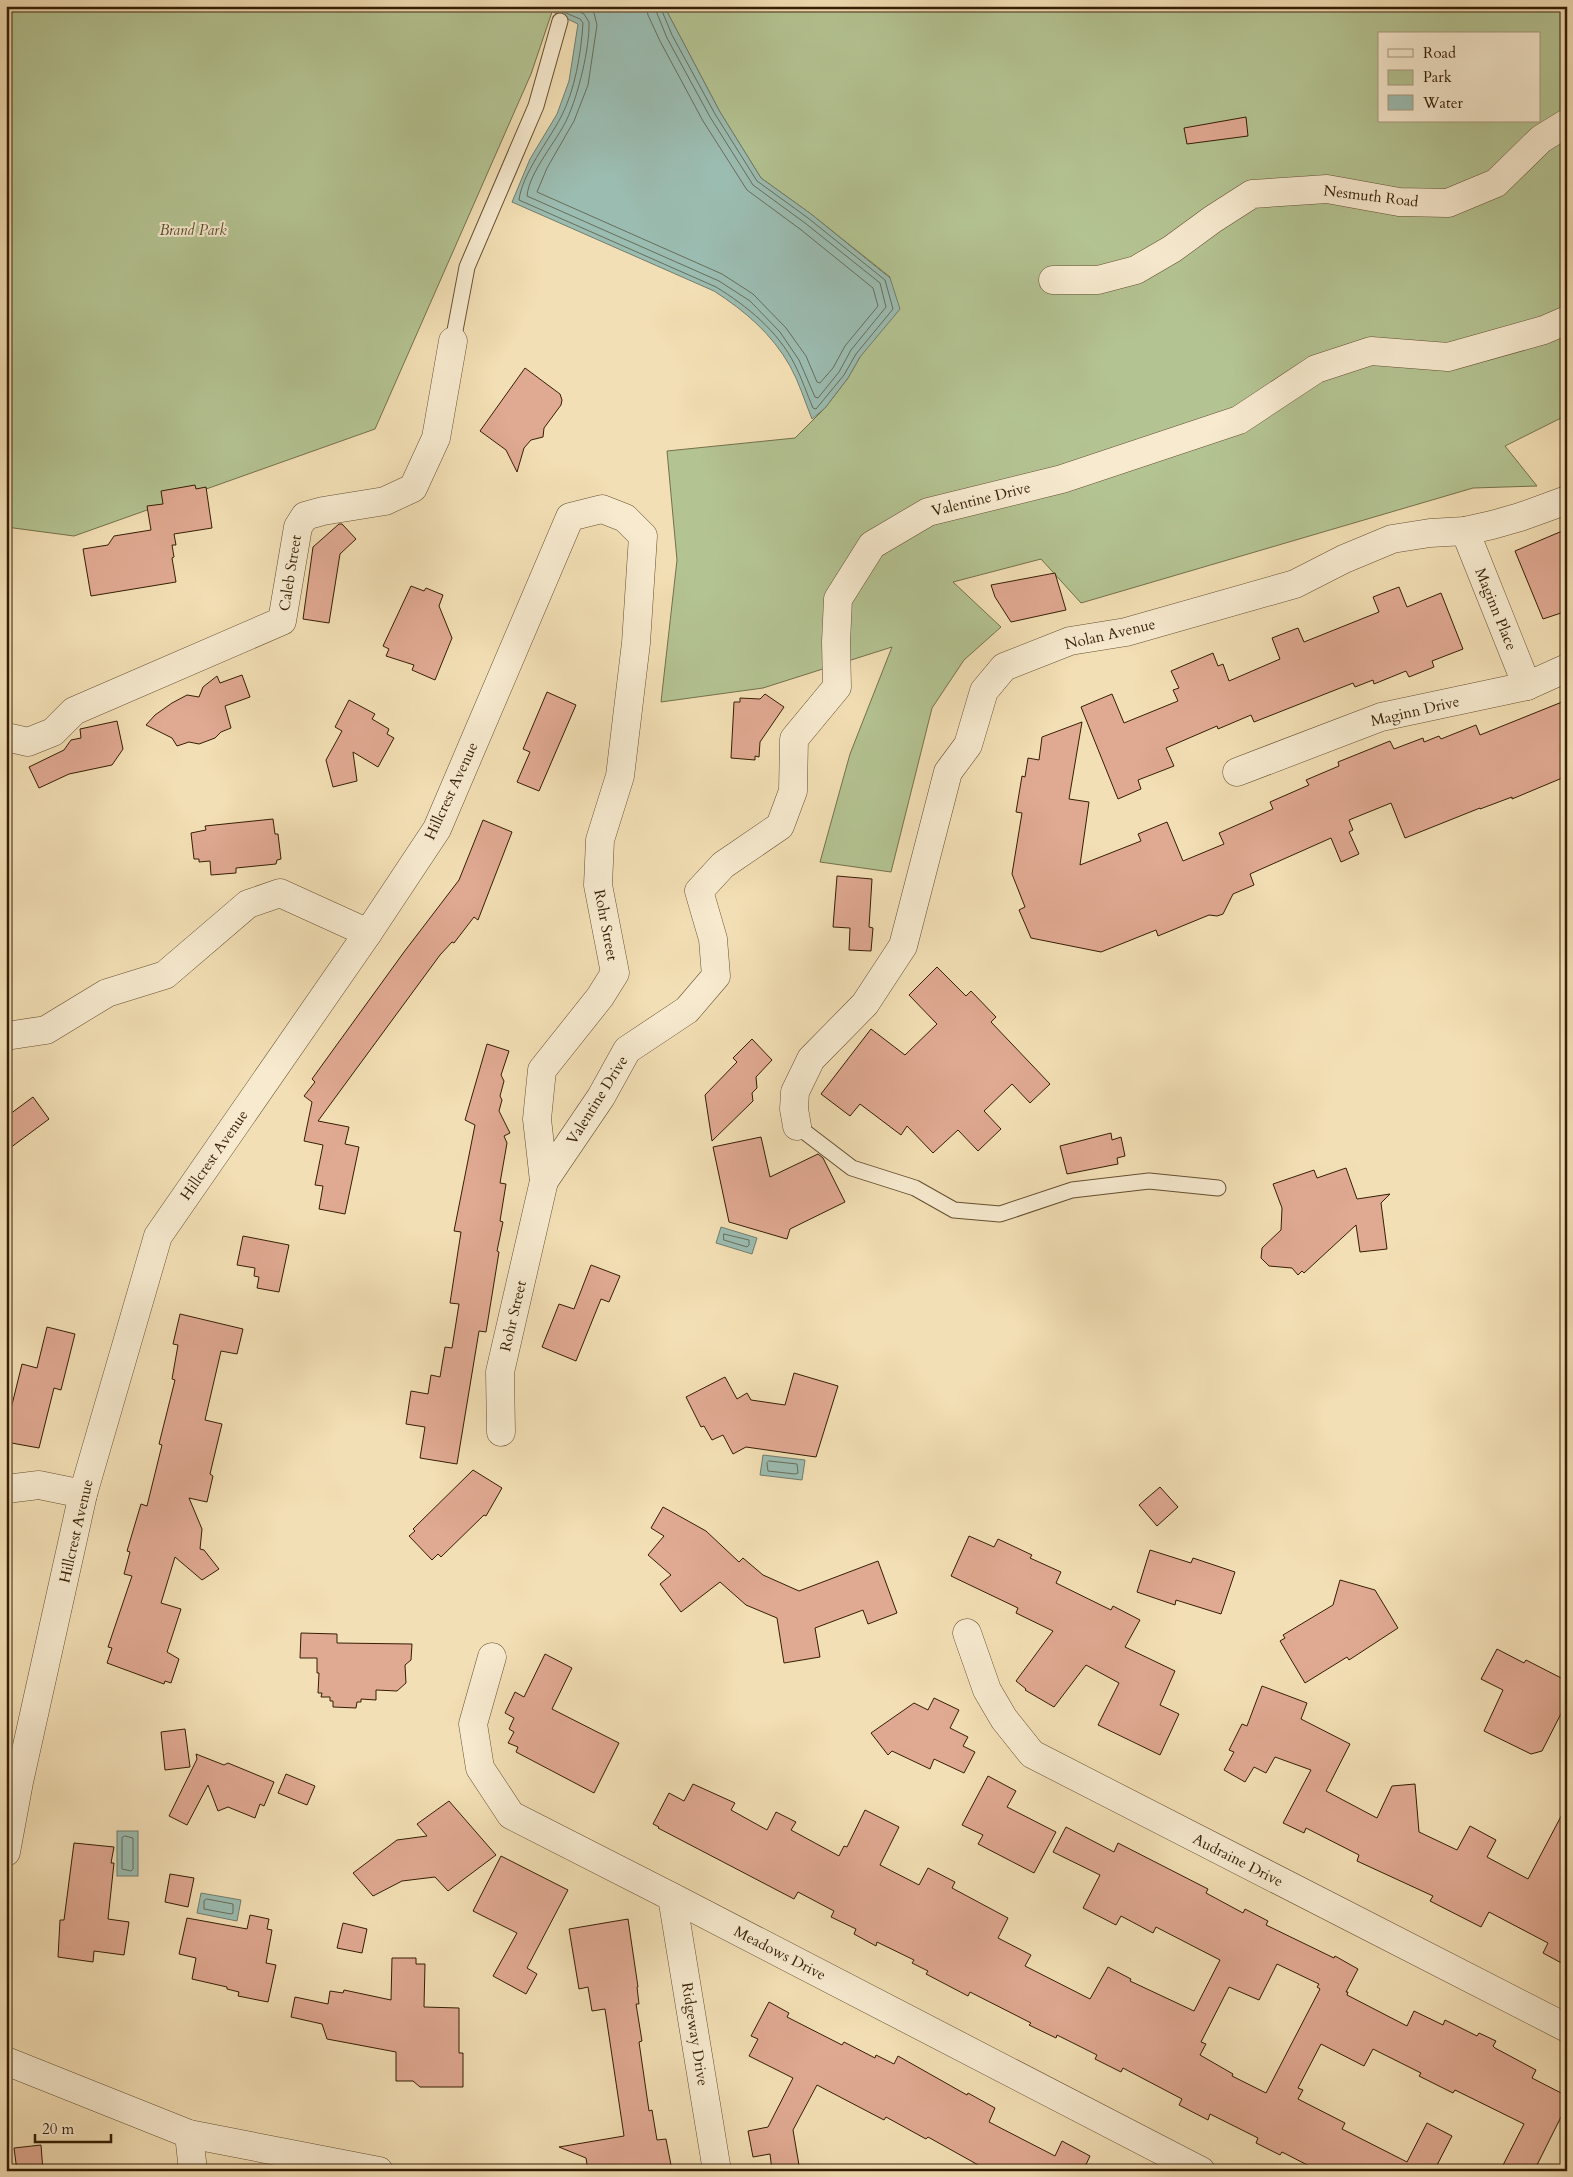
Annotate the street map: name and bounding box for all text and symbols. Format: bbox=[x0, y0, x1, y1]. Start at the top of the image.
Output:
legend bbox=[1378, 32, 1540, 122]
text: Road bbox=[1423, 43, 1456, 63]
text: Park bbox=[1423, 67, 1452, 87]
text: Water bbox=[1422, 93, 1464, 113]
street label: Nesmuth Road bbox=[1322, 180, 1420, 212]
park label: Brand Park bbox=[159, 220, 227, 240]
street label: Valentine Drive bbox=[929, 477, 1033, 521]
street label: Caleb Street bbox=[274, 533, 306, 612]
street label: Maginn Place bbox=[1470, 565, 1522, 653]
street label: Nolan Avenue bbox=[1063, 614, 1157, 654]
street label: Maginn Drive bbox=[1369, 691, 1462, 731]
street label: Hillcrest Avenue bbox=[420, 739, 483, 843]
street label: Rohr Street bbox=[589, 888, 623, 963]
street label: Valentine Drive bbox=[562, 1052, 632, 1148]
street label: Hillcrest Avenue bbox=[175, 1106, 253, 1204]
street label: Rohr Street bbox=[495, 1278, 531, 1353]
street label: Hillcrest Avenue bbox=[54, 1477, 98, 1585]
street label: Audraine Drive bbox=[1189, 1829, 1287, 1891]
street label: Meadows Drive bbox=[731, 1921, 830, 1985]
street label: Ridgeway Drive bbox=[677, 1981, 713, 2087]
scale bar bbox=[35, 2112, 111, 2144]
text: 20 m bbox=[42, 2119, 74, 2139]

